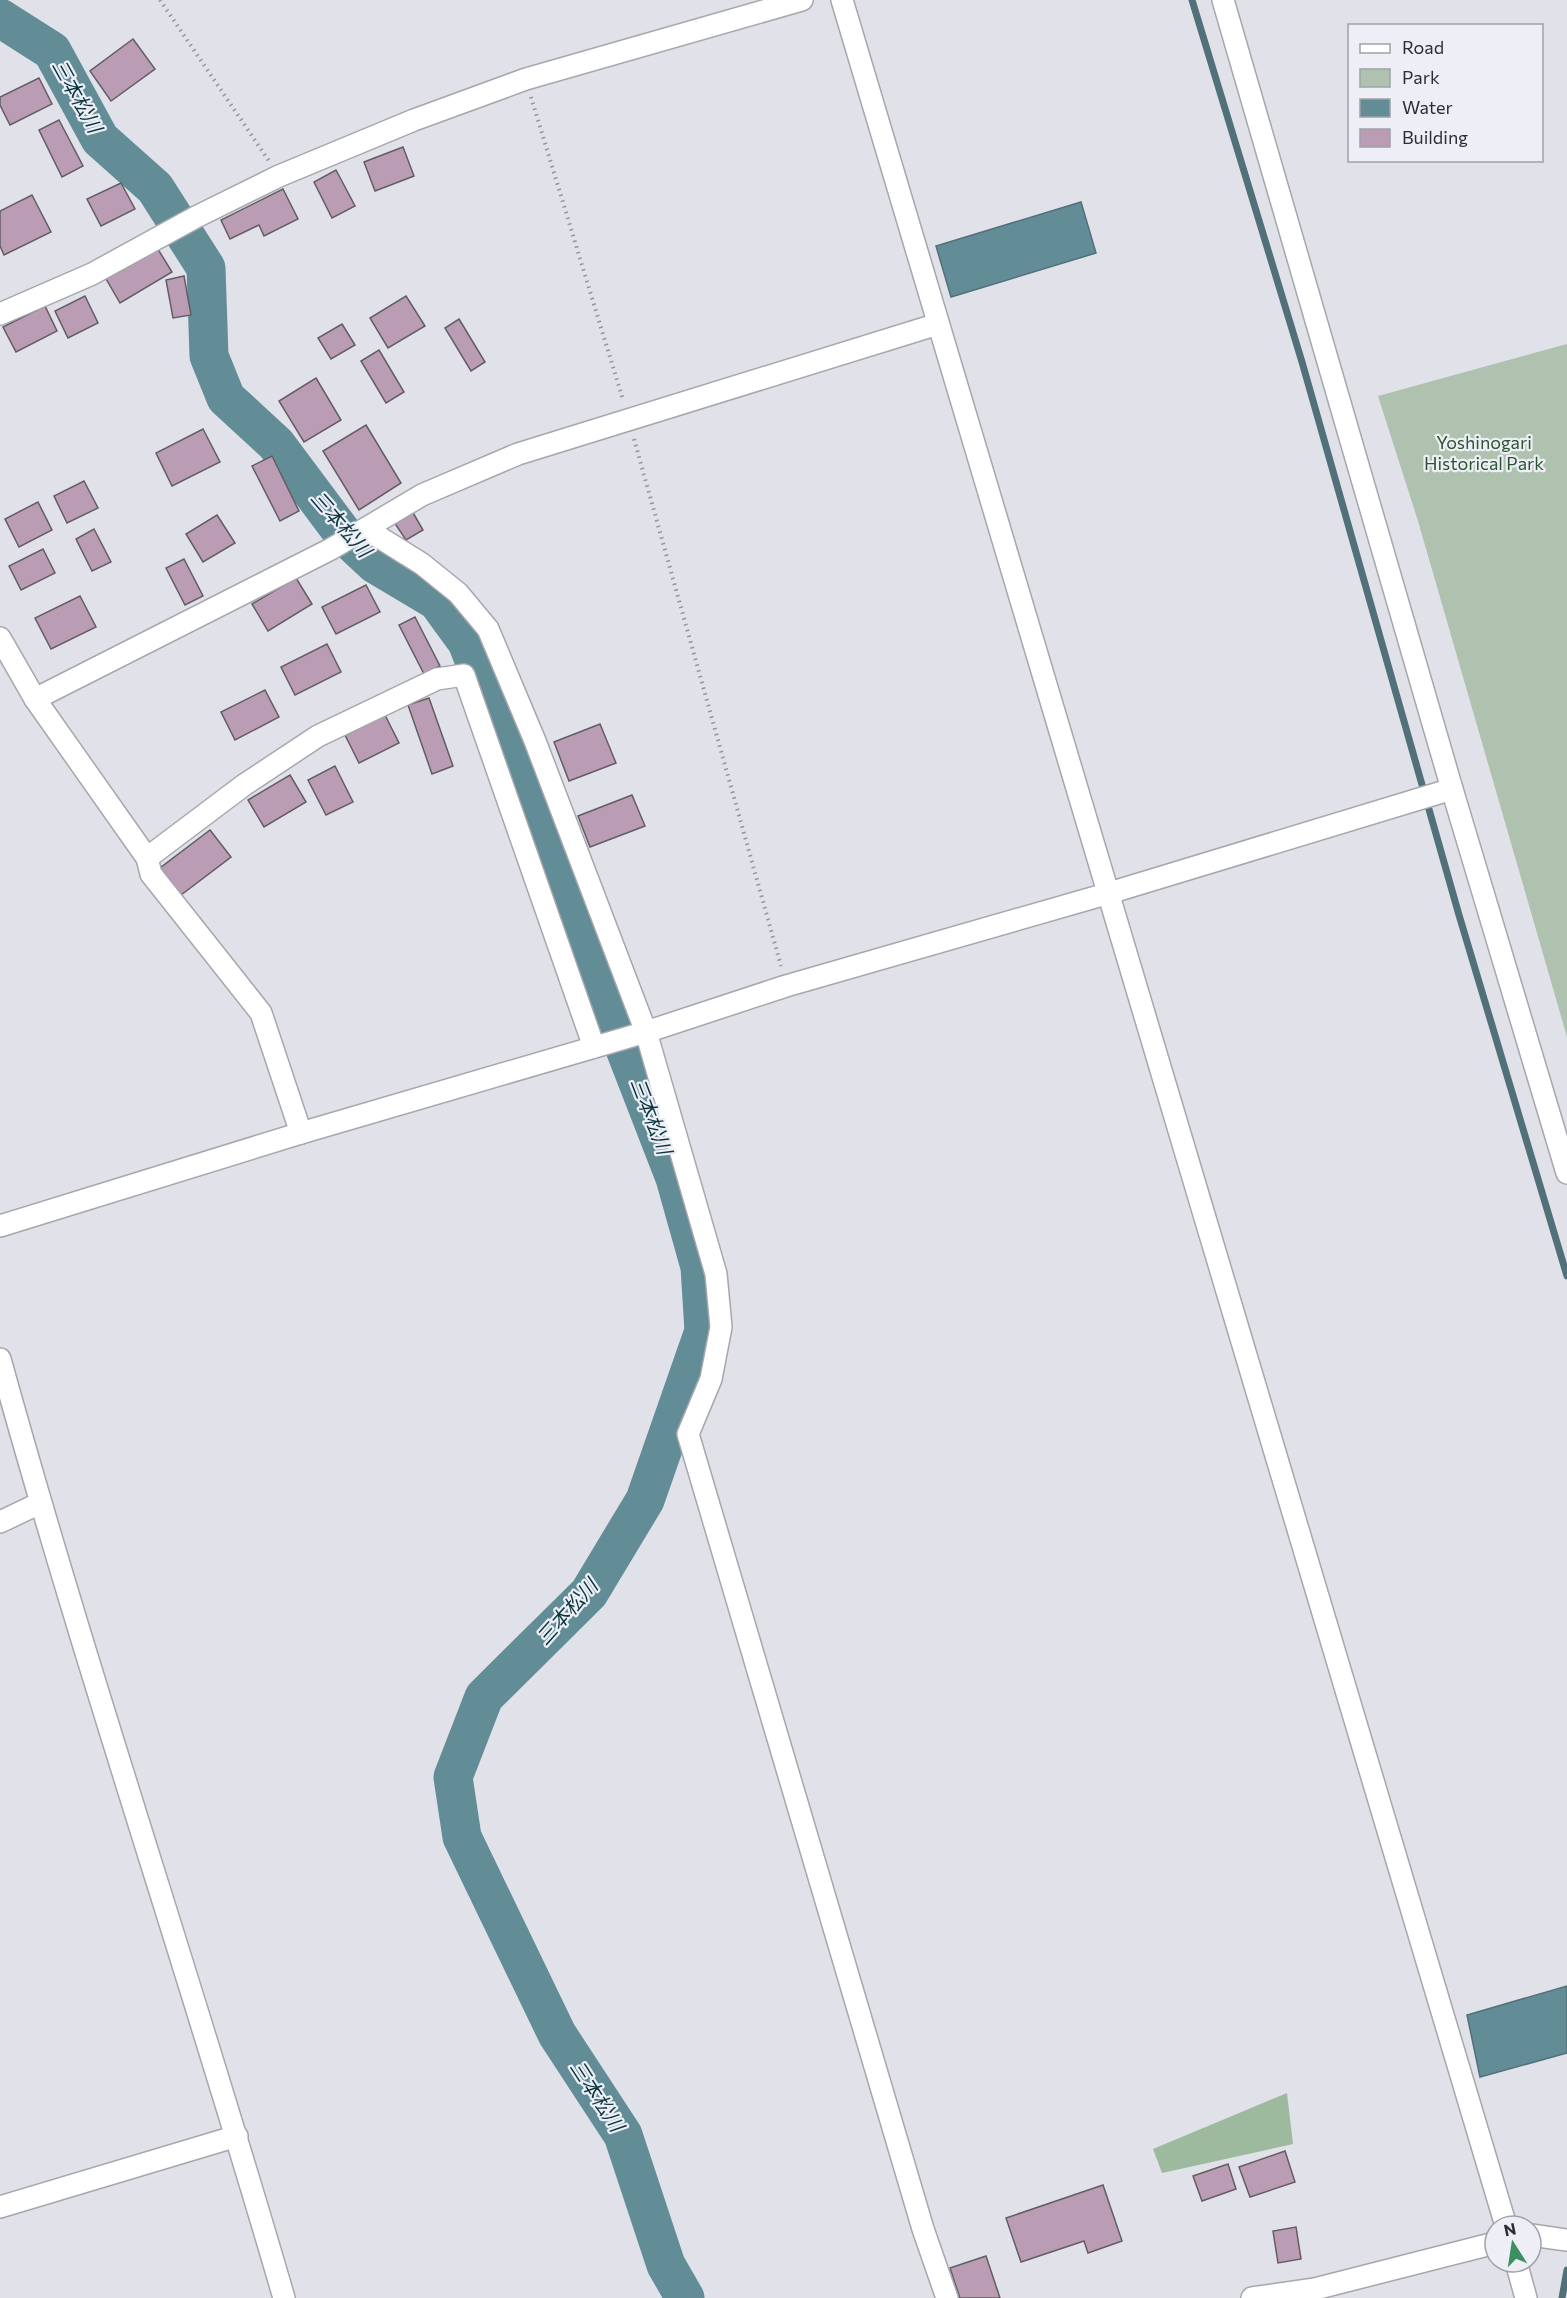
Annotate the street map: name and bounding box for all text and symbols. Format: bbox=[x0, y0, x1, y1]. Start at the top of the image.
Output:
legend bbox=[1348, 24, 1543, 162]
text: Road bbox=[1402, 36, 1444, 58]
water label: 三本松川 bbox=[48, 55, 109, 138]
text: Park bbox=[1402, 66, 1440, 88]
text: Water bbox=[1402, 96, 1453, 118]
text: Building bbox=[1402, 126, 1468, 148]
park label: Yoshinogari Historical Park bbox=[1424, 431, 1544, 474]
water label: 三本松川 bbox=[306, 485, 378, 563]
water label: 三本松川 bbox=[626, 1074, 678, 1159]
water label: 三本松川 bbox=[531, 1572, 603, 1649]
water label: 三本松川 bbox=[566, 2055, 631, 2137]
north arrow bbox=[1483, 2214, 1543, 2274]
text: N bbox=[1502, 2218, 1518, 2239]

